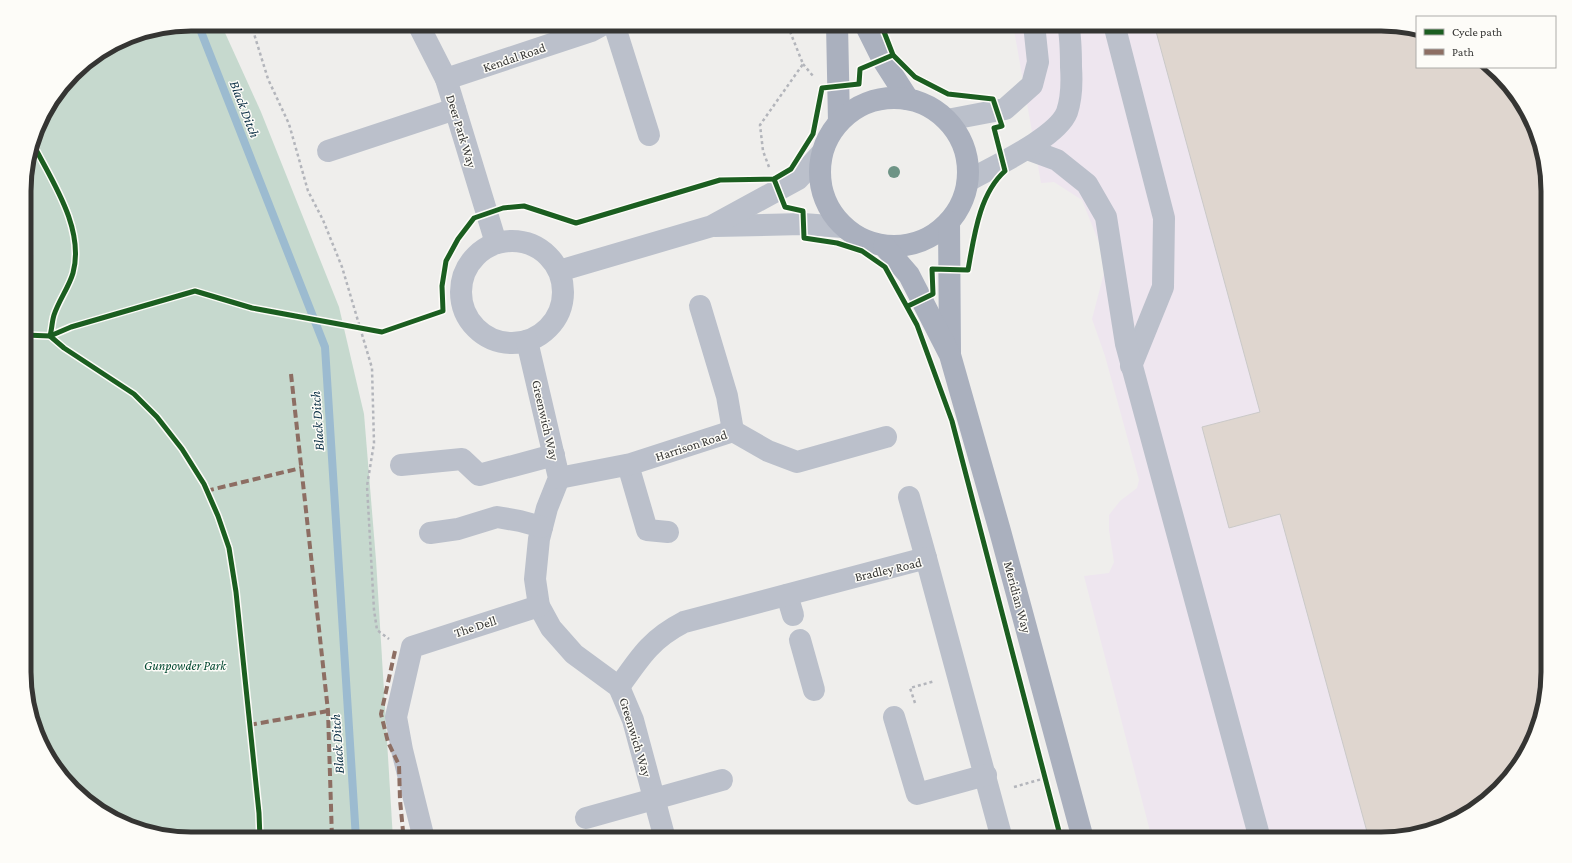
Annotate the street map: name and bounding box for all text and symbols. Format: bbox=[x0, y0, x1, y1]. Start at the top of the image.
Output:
legend bbox=[1416, 16, 1556, 68]
text: Cycle path bbox=[1452, 25, 1503, 39]
street label: Kendal Road bbox=[481, 40, 548, 75]
text: Path bbox=[1452, 45, 1474, 59]
water label: Black Ditch bbox=[227, 78, 263, 140]
street label: Deer Park Way bbox=[443, 93, 480, 171]
street label: Greenwich Way bbox=[529, 378, 562, 463]
water label: Black Ditch bbox=[307, 390, 327, 452]
street label: Harrison Road bbox=[653, 427, 729, 464]
street label: Bradley Road bbox=[853, 554, 923, 584]
street label: Meridian Way bbox=[1001, 560, 1035, 636]
street label: The Dell bbox=[452, 612, 499, 640]
park label: Gunpowder Park bbox=[144, 658, 227, 673]
street label: Greenwich Way bbox=[616, 696, 655, 779]
water label: Black Ditch bbox=[327, 713, 347, 775]

